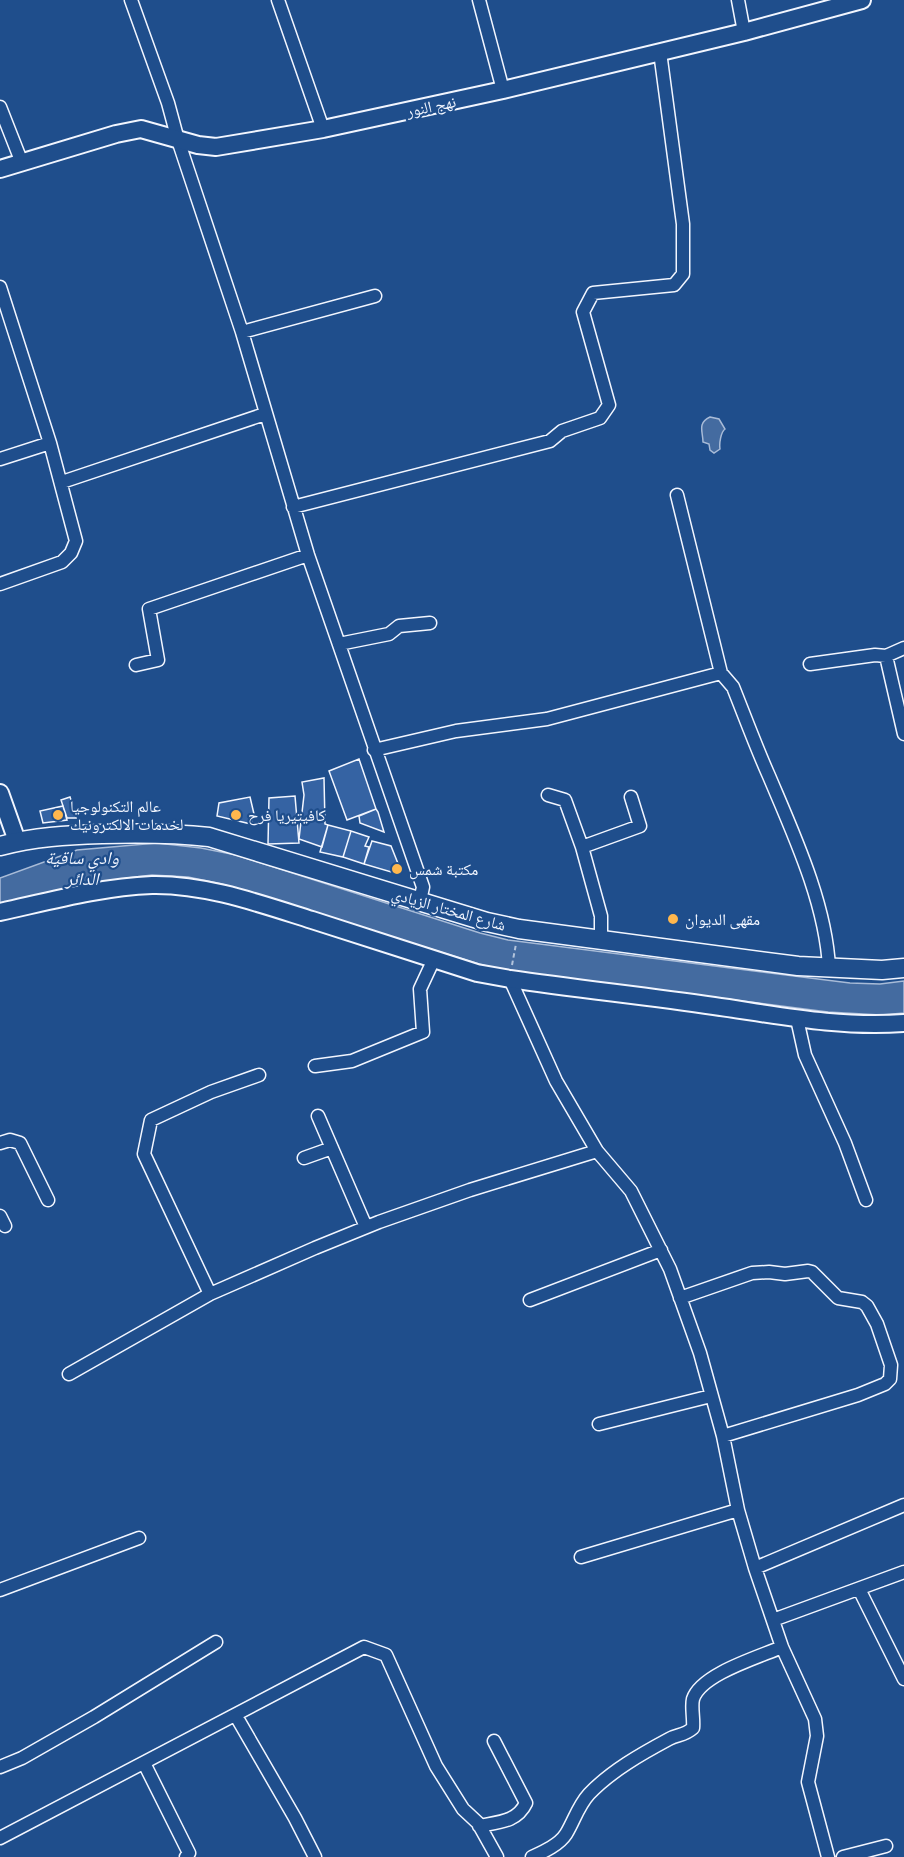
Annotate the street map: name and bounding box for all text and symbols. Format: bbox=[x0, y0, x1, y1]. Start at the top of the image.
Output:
street label: نهج النور bbox=[403, 91, 458, 122]
place label: عالم التكنولوجيا لخدمات الالكترونيك bbox=[70, 796, 183, 834]
place label: كافيتيريا فرح bbox=[248, 805, 326, 826]
marker: عالم التكنولوجيا لخدمات الالكترونيك bbox=[51, 808, 65, 822]
marker: كافيتيريا فرح bbox=[229, 808, 243, 822]
water label: وادي ساقية الدائر bbox=[45, 846, 120, 889]
place label: مكتبة شمس bbox=[409, 859, 478, 880]
marker: مكتبة شمس bbox=[390, 862, 404, 876]
street label: شارع المختار الزيادي bbox=[389, 883, 508, 938]
place label: مقهى الديوان bbox=[685, 909, 760, 930]
marker: مقهى الديوان bbox=[666, 912, 680, 926]

